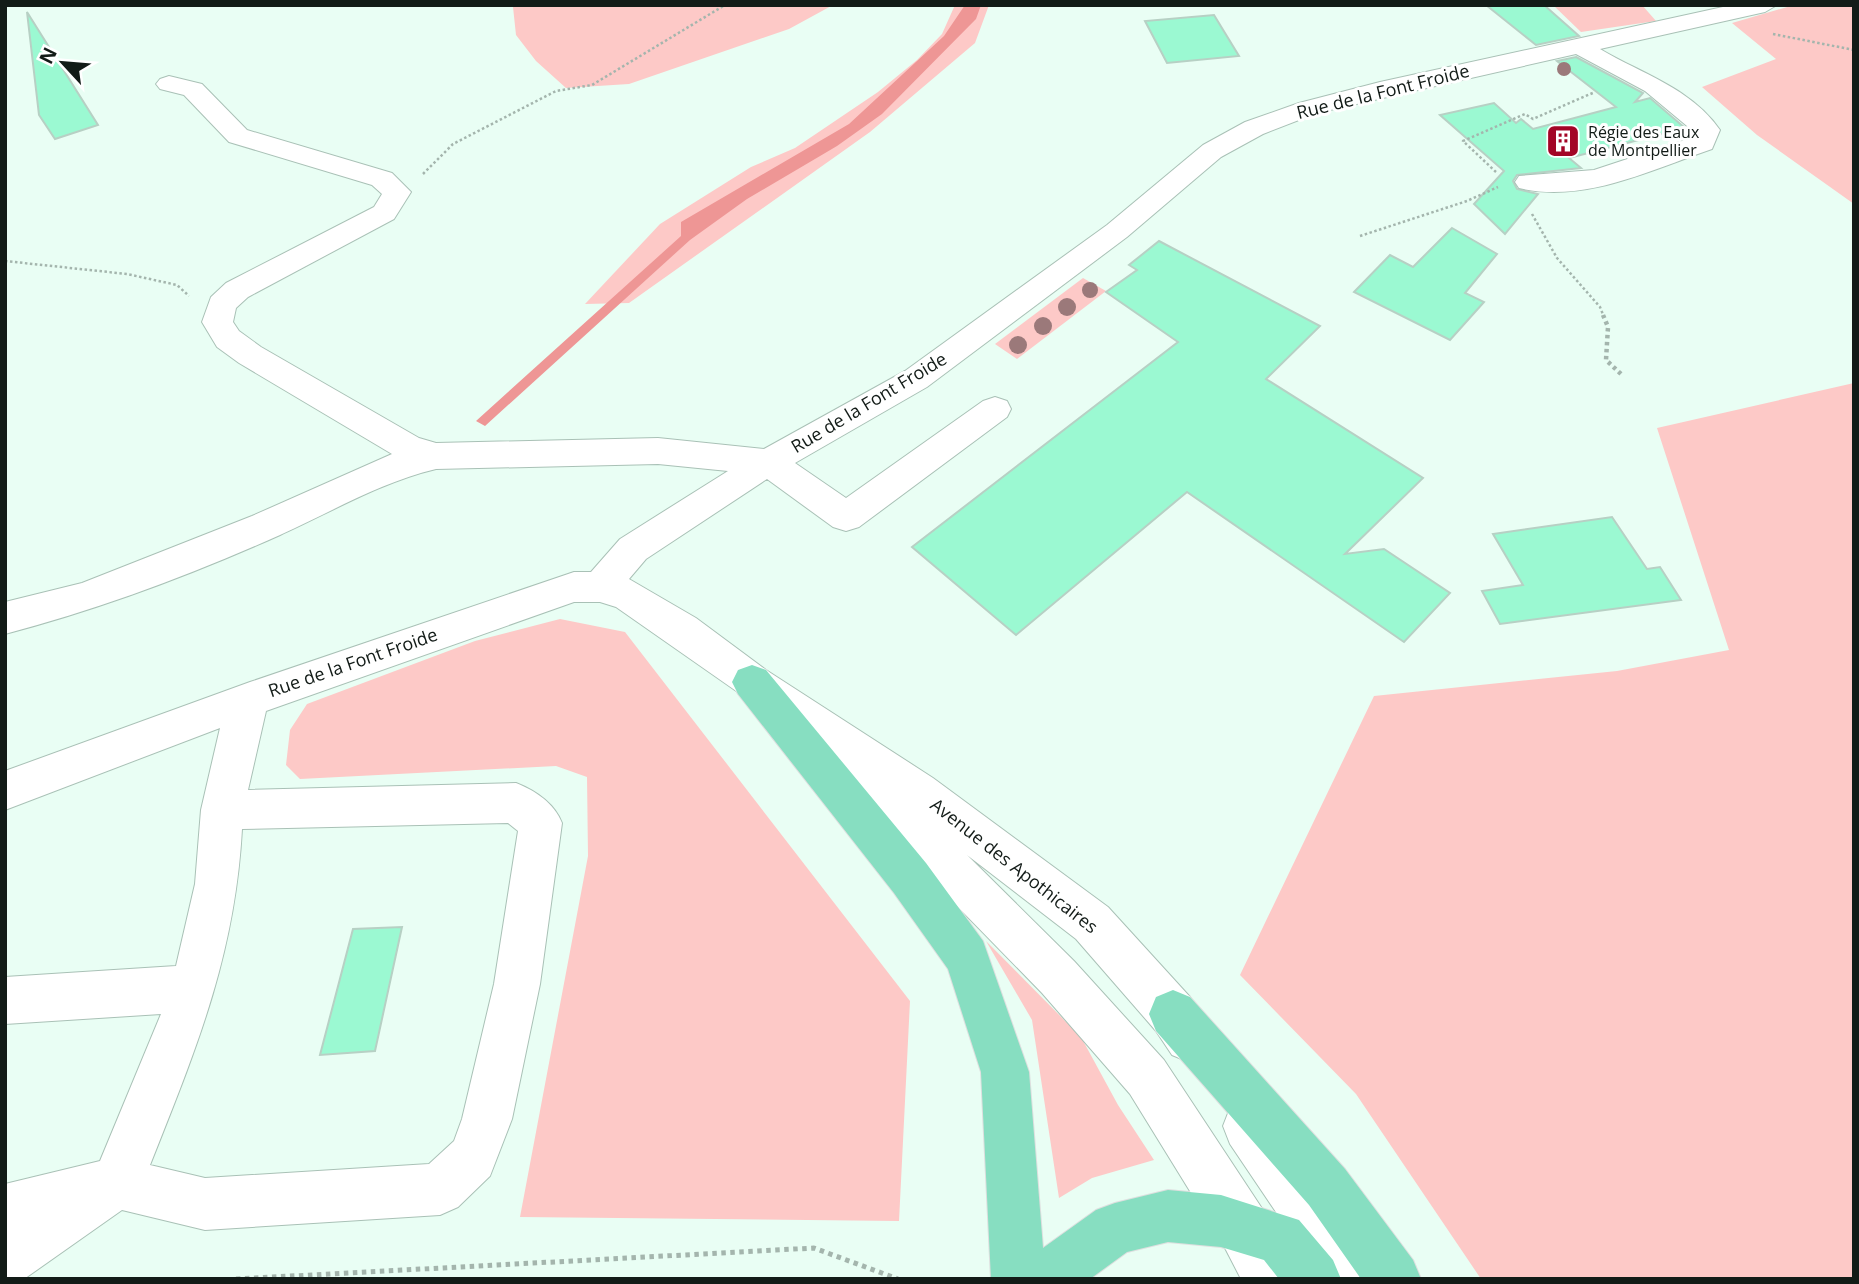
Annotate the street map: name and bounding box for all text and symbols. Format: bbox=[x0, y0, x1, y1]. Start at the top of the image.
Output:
north arrow bbox=[28, 28, 98, 98]
text: N bbox=[33, 43, 63, 68]
street label: Rue de la Font Froide bbox=[1294, 58, 1472, 124]
place label: Régie des Eaux de Montpellier bbox=[1588, 121, 1700, 161]
building icon: Régie des Eaux de Montpellier bbox=[1544, 122, 1582, 160]
street label: Rue de la Font Froide bbox=[786, 346, 951, 458]
street label: Rue de la Font Froide bbox=[265, 622, 440, 702]
street label: Avenue des Apothicaires bbox=[926, 792, 1103, 938]

